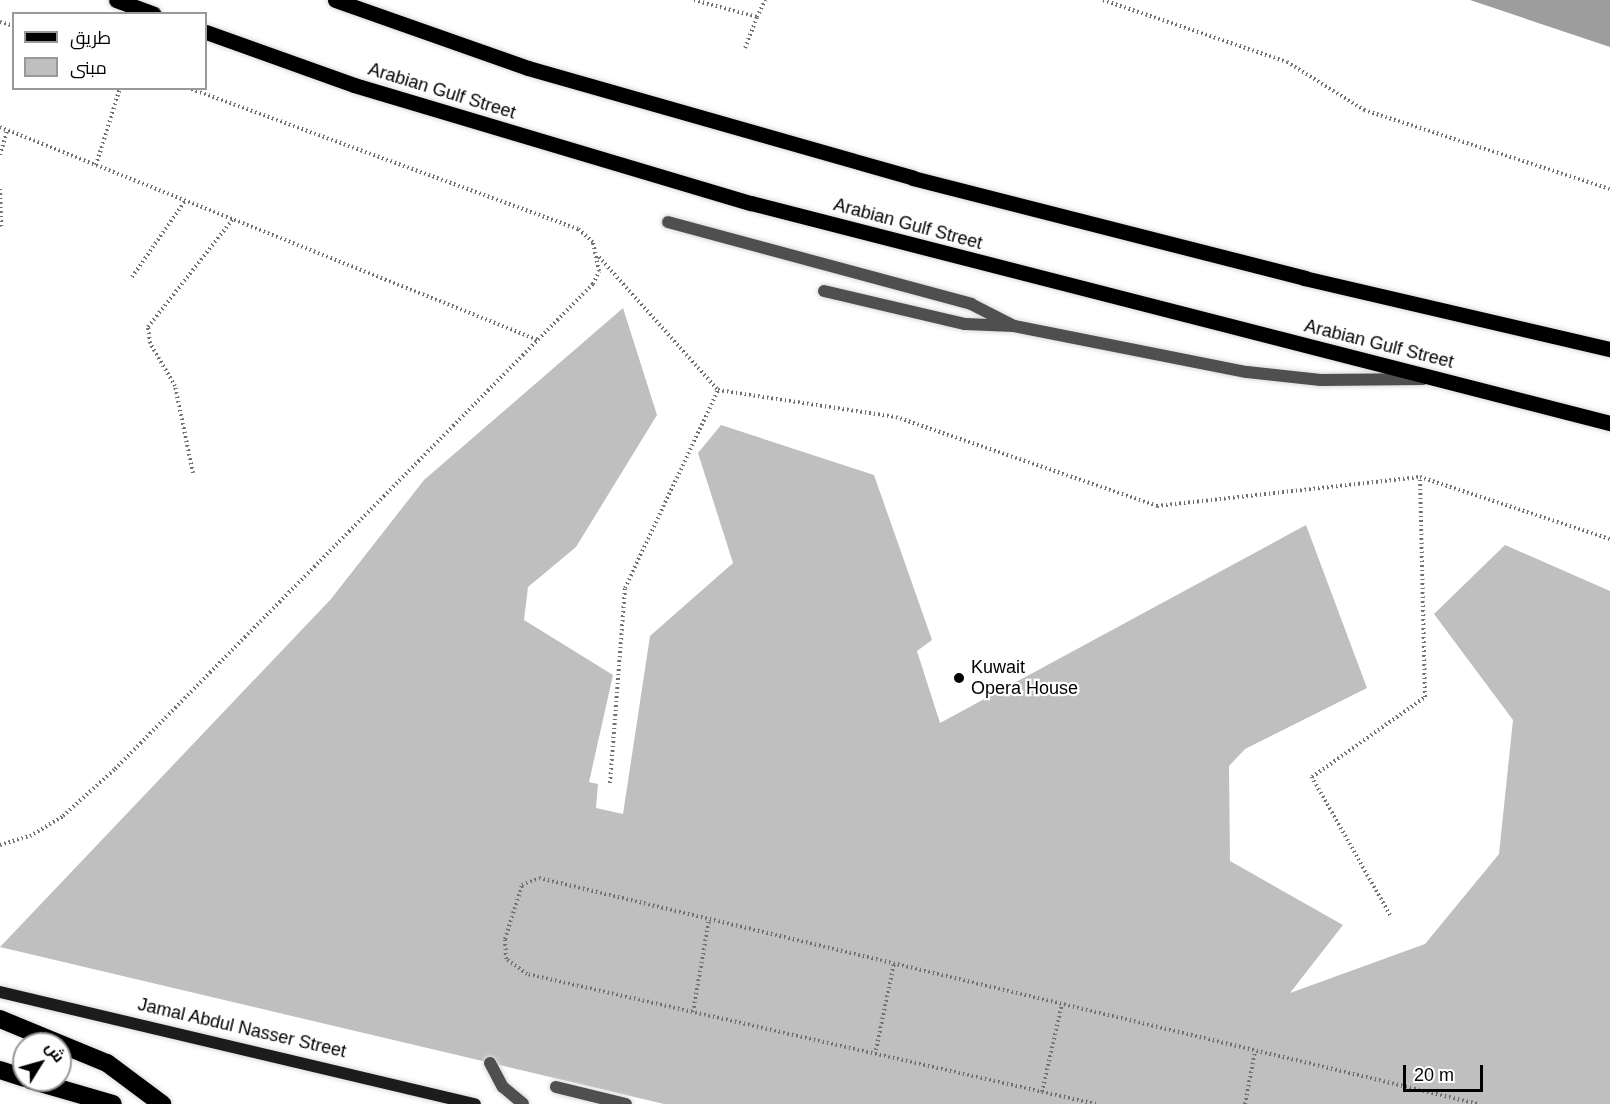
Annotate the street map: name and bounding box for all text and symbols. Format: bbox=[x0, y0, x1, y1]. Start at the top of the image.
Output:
legend bbox=[12, 12, 207, 90]
text: طريق bbox=[70, 28, 111, 48]
text: مبنى bbox=[70, 58, 107, 78]
street label: Arabian Gulf Street bbox=[366, 58, 518, 124]
street label: Arabian Gulf Street bbox=[831, 194, 985, 254]
street label: Arabian Gulf Street bbox=[1302, 315, 1456, 373]
place label: Kuwait Opera House bbox=[971, 657, 1078, 700]
marker: Kuwait Opera House bbox=[952, 671, 966, 685]
street label: Jamal Abdul Nasser Street bbox=[135, 993, 349, 1063]
north arrow bbox=[12, 1032, 72, 1092]
text: ش bbox=[42, 1039, 68, 1065]
scale bar bbox=[1406, 1053, 1486, 1091]
text: 20 m bbox=[1414, 1065, 1454, 1085]

